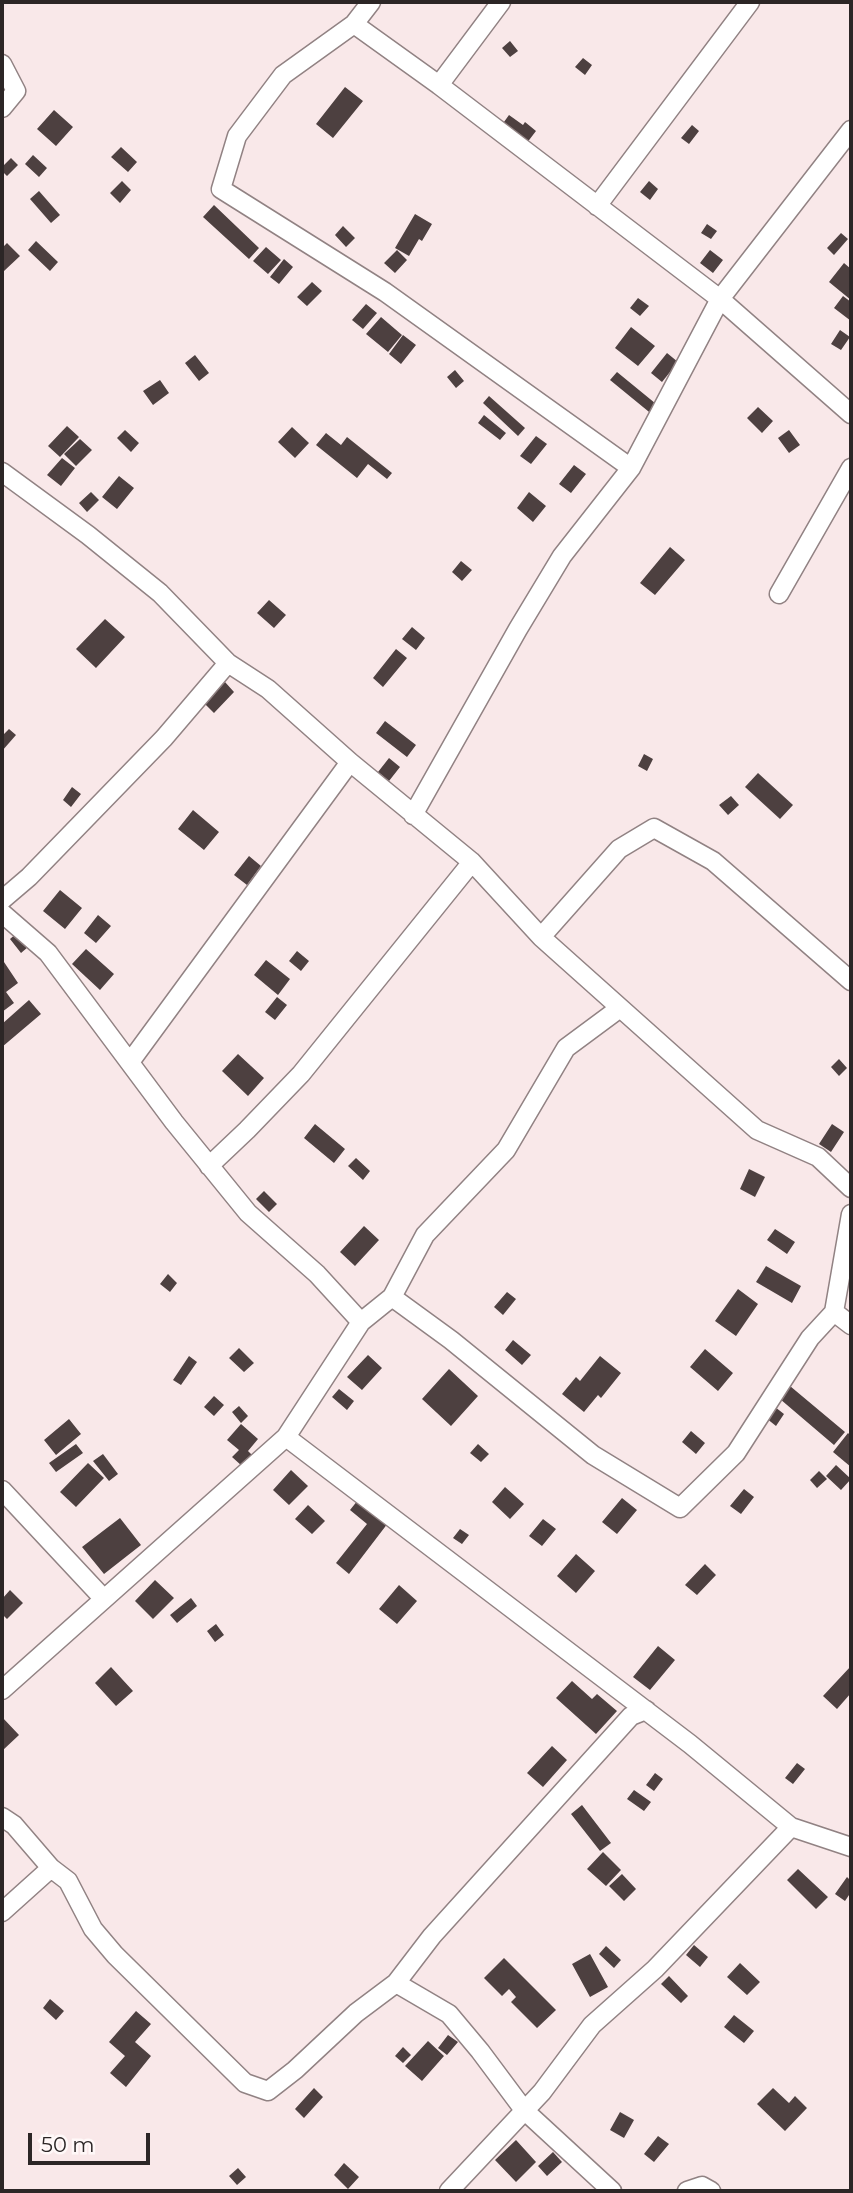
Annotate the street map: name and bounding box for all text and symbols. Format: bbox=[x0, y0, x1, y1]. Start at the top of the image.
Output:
scale bar bbox=[32, 2120, 154, 2164]
text: 50 m bbox=[41, 2132, 95, 2157]

